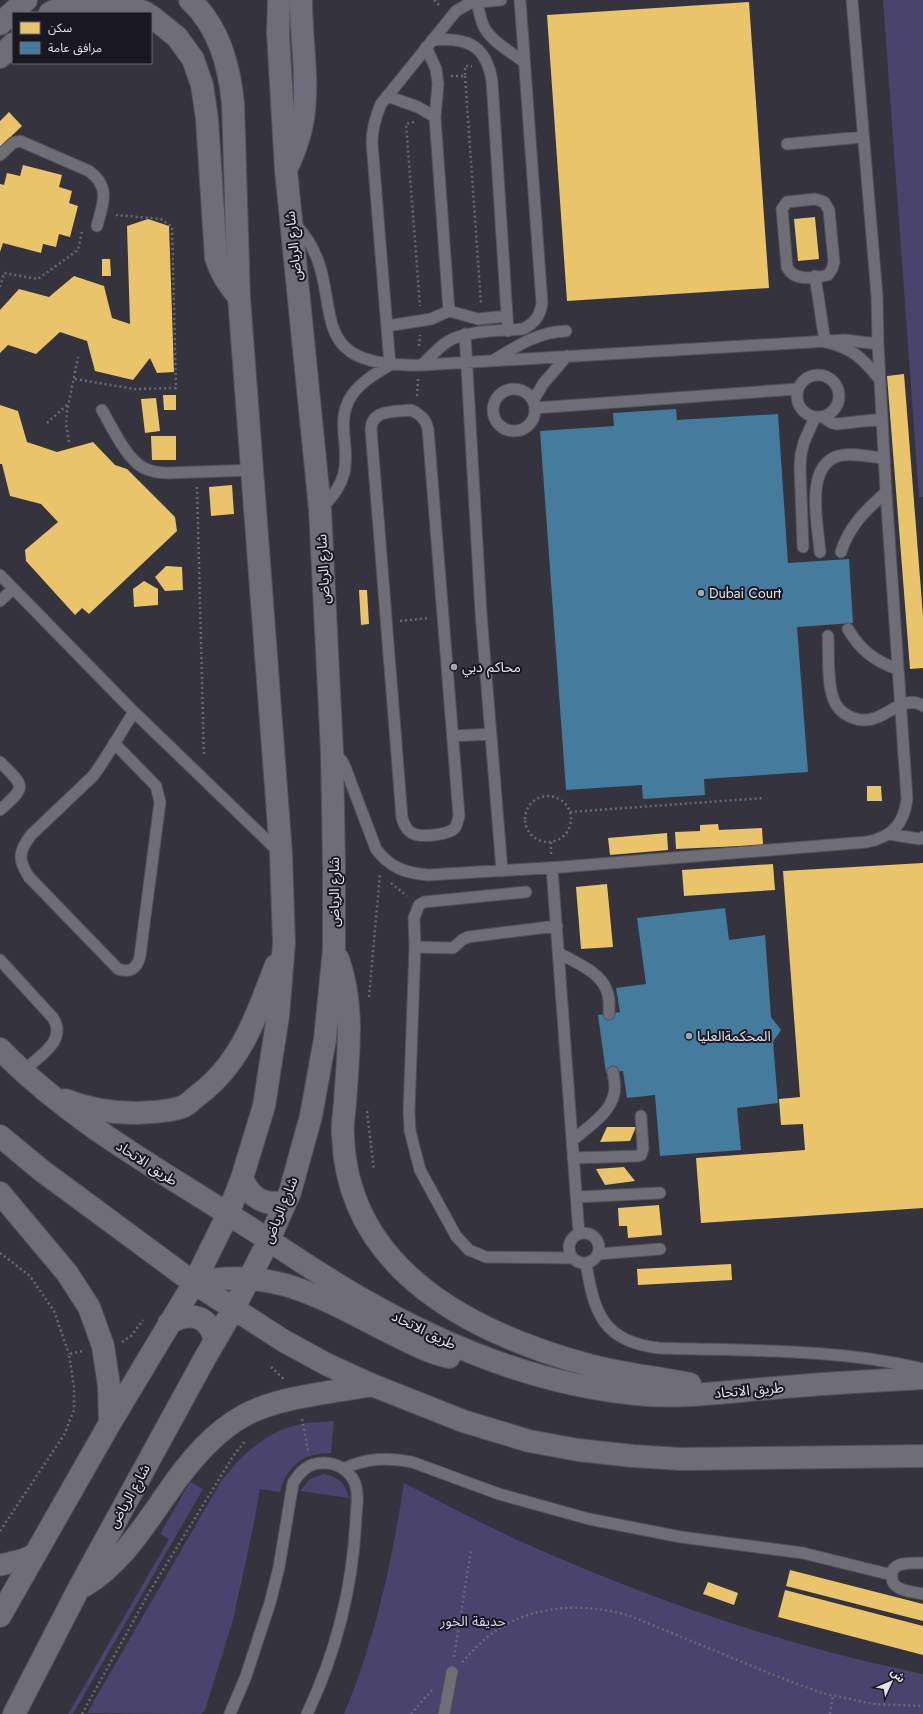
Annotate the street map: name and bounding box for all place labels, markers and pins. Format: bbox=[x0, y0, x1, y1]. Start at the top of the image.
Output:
place label: Dubai Court bbox=[709, 583, 782, 603]
marker: Dubai Court bbox=[696, 588, 706, 598]
place label: محاكم دبي bbox=[462, 657, 521, 678]
marker: محاكم دبي bbox=[449, 662, 459, 672]
place label: المحكمةالعليا bbox=[697, 1026, 771, 1046]
marker: المحكمةالعليا bbox=[684, 1031, 694, 1041]

